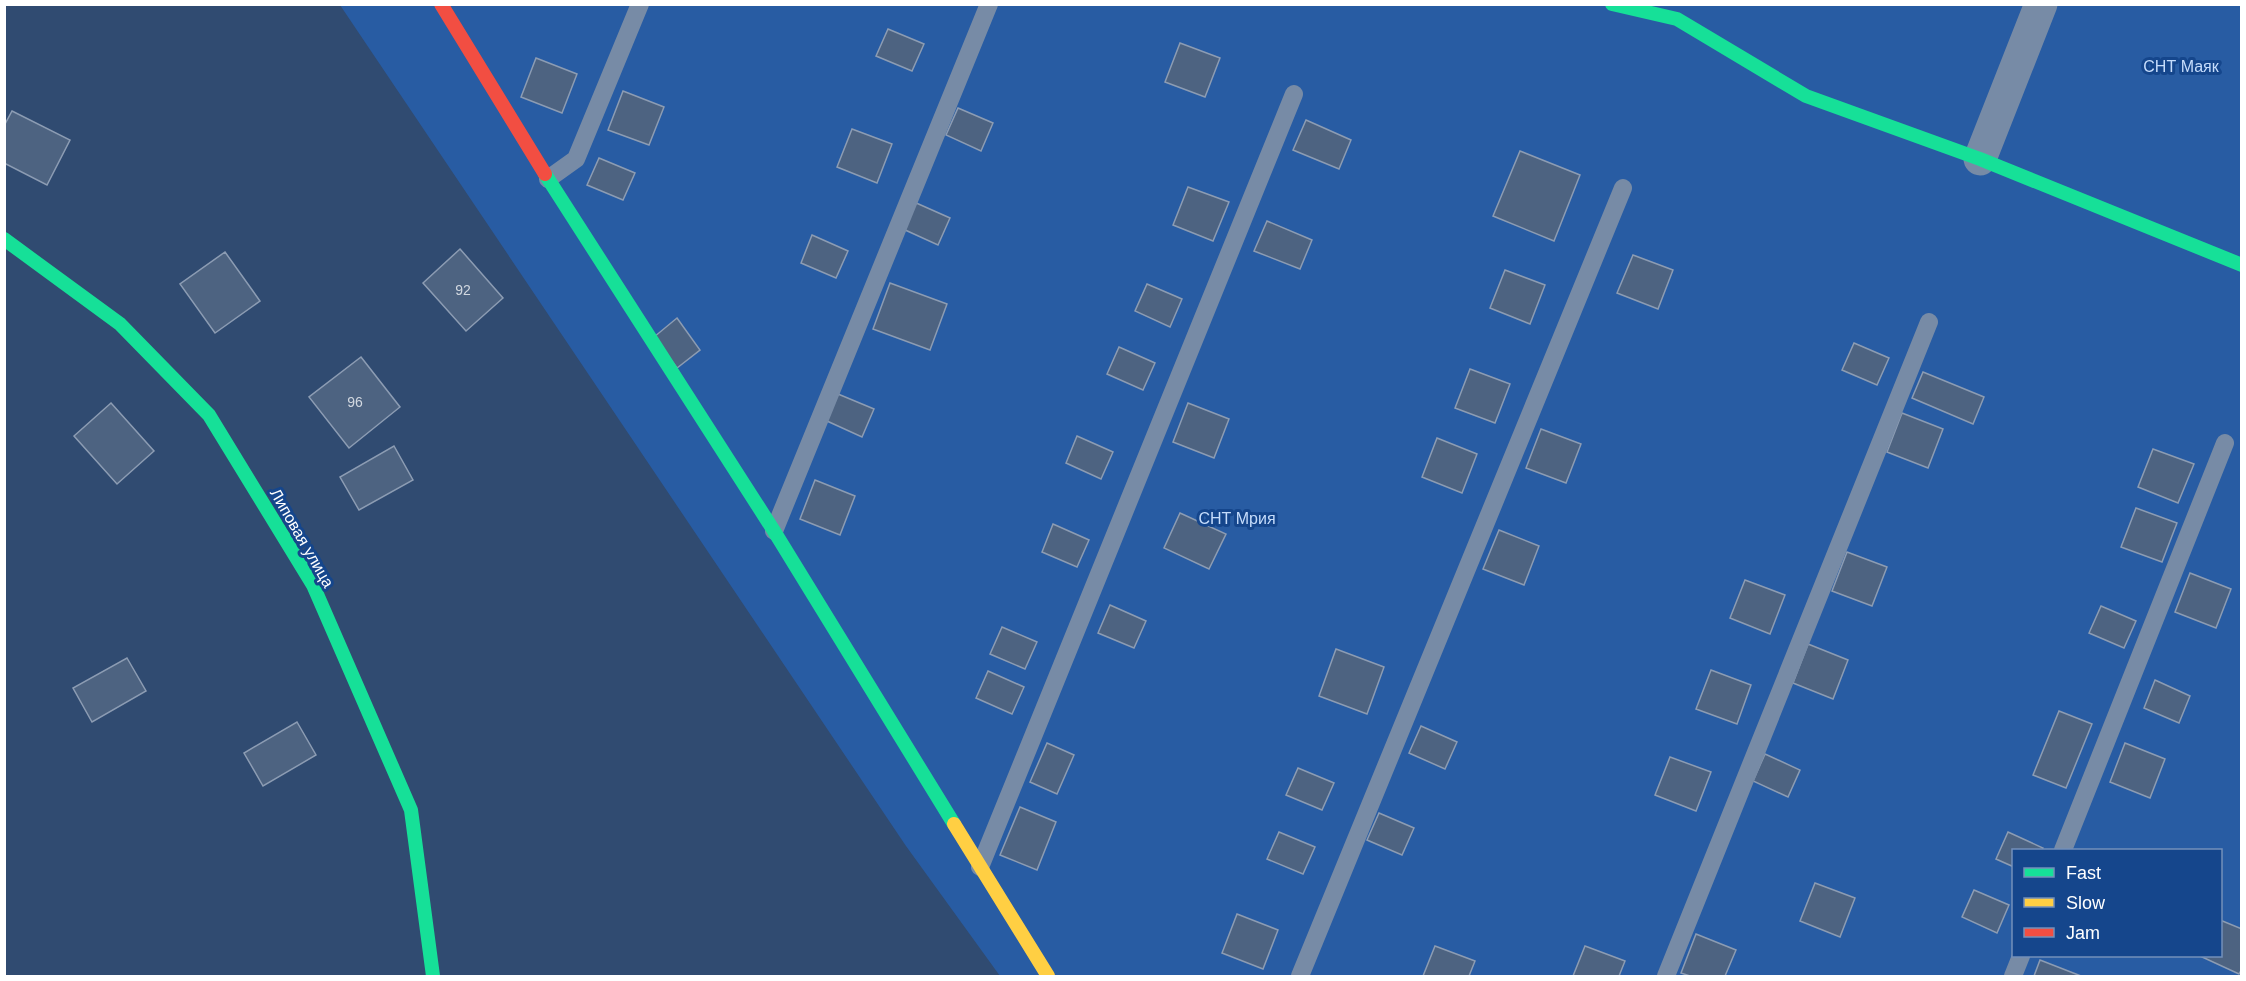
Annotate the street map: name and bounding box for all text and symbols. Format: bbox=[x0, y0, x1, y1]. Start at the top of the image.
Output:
park label: СНТ Маяк bbox=[2143, 58, 2220, 75]
house number: 92 bbox=[455, 282, 471, 298]
house number: 96 bbox=[347, 394, 363, 410]
street label: Липовая улица bbox=[267, 486, 337, 591]
park label: СНТ Мрия bbox=[1198, 510, 1276, 527]
legend bbox=[2012, 849, 2222, 957]
text: Fast bbox=[2066, 863, 2101, 883]
text: Slow bbox=[2066, 893, 2106, 913]
text: Jam bbox=[2066, 923, 2100, 943]

